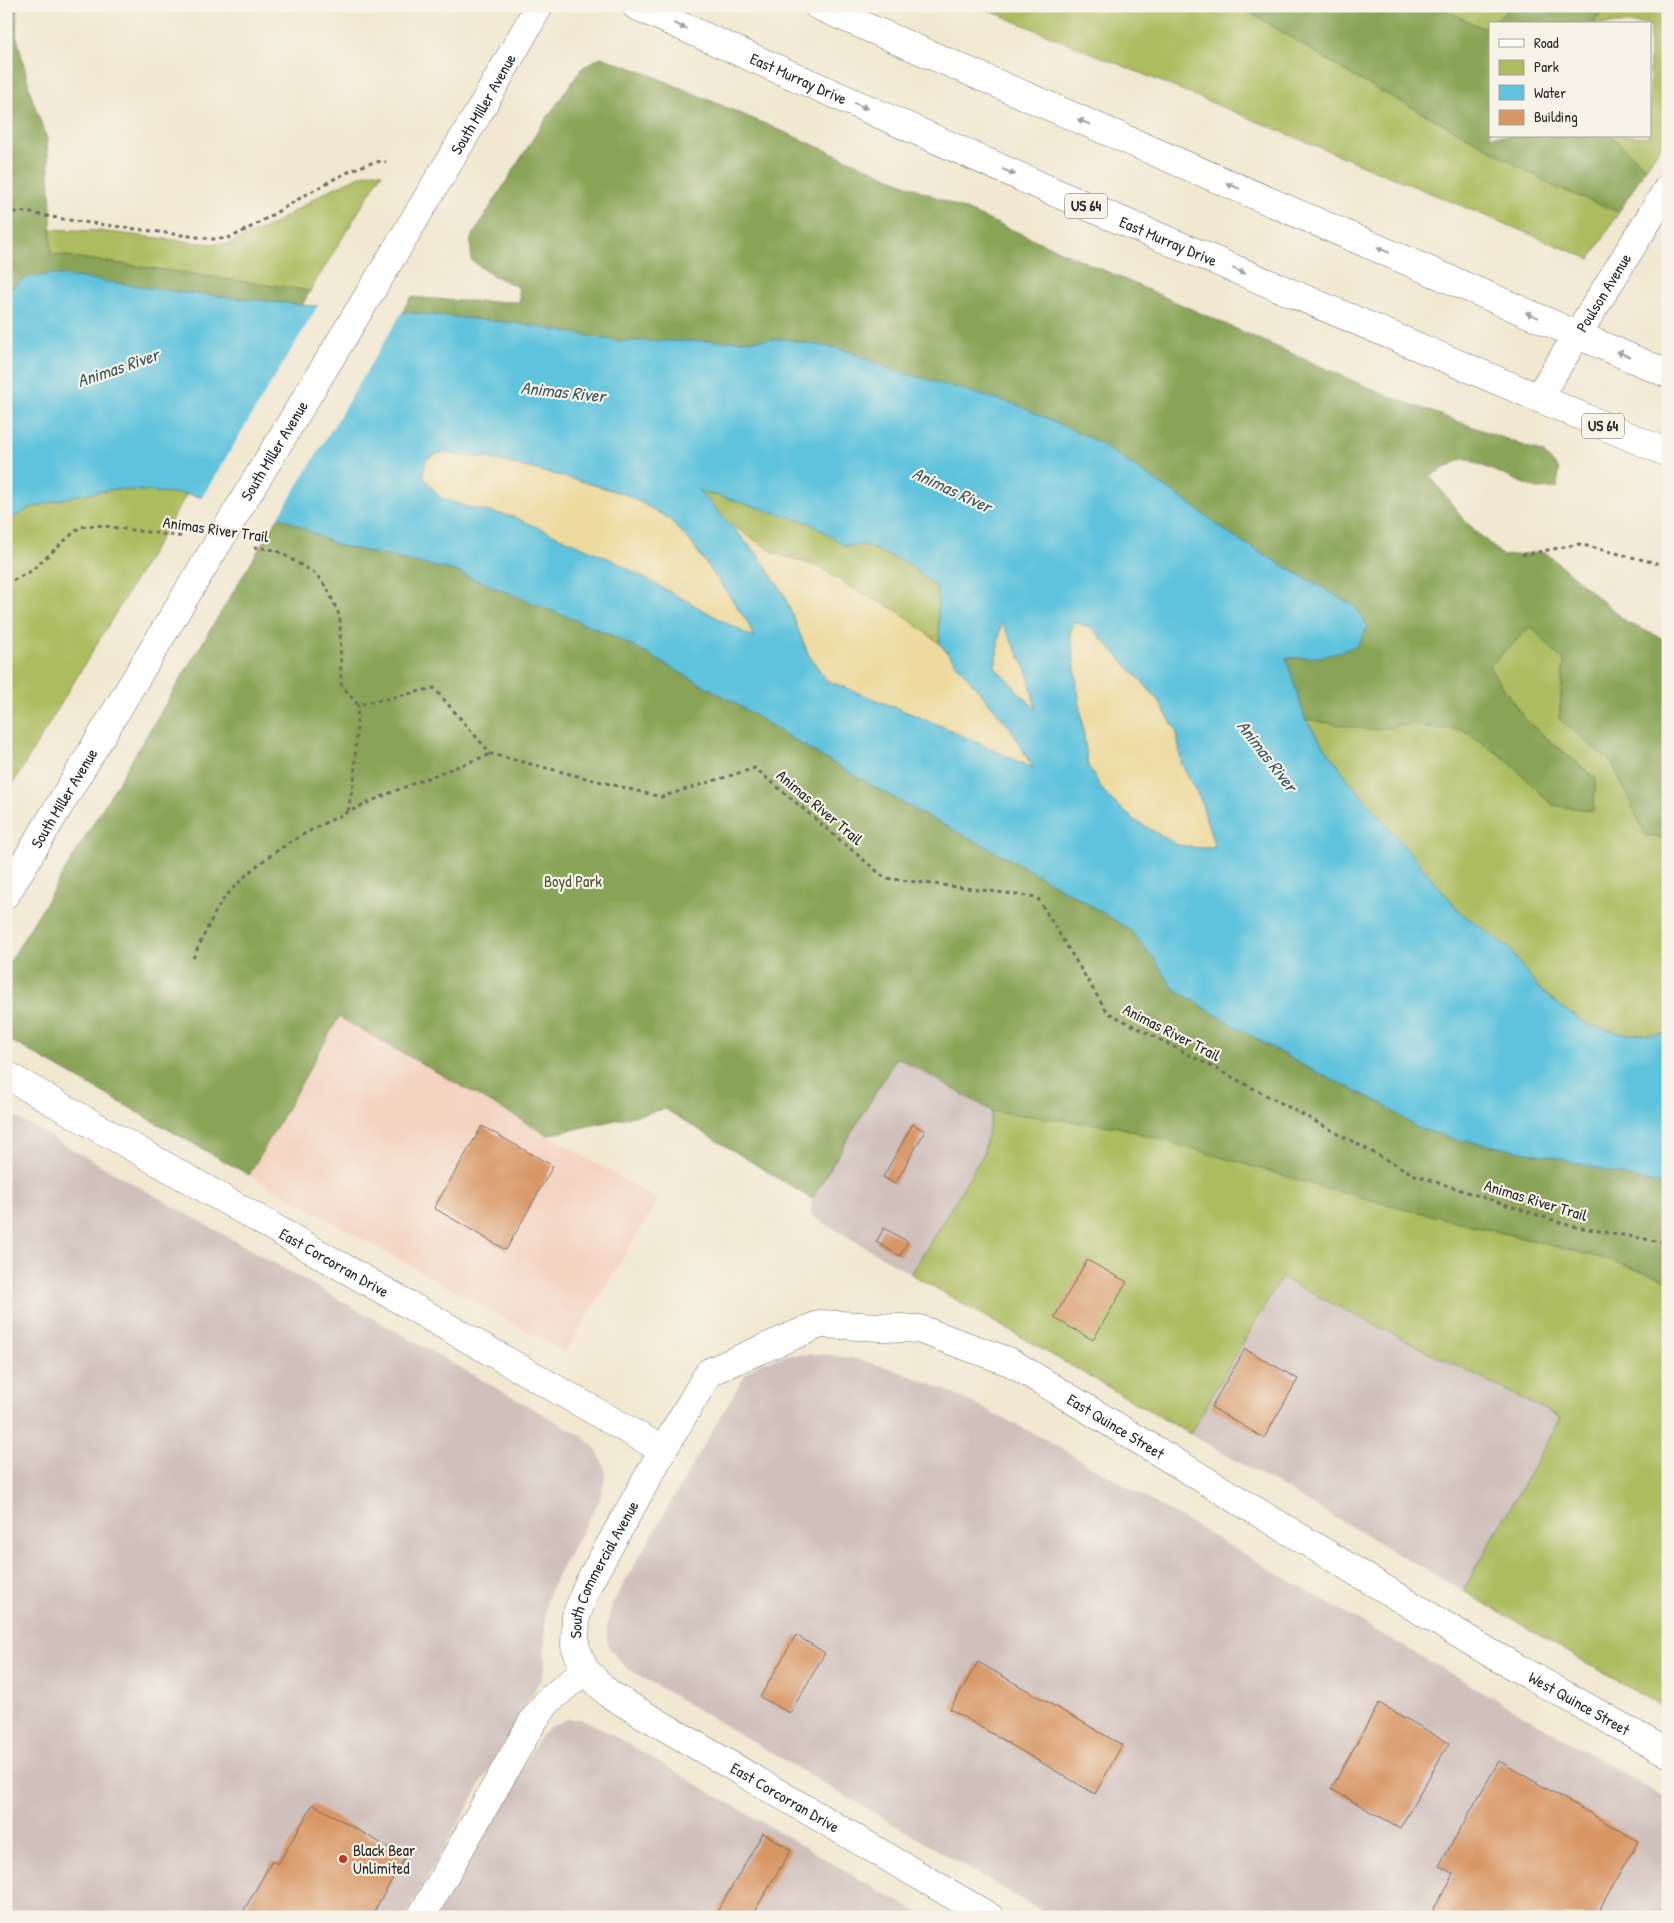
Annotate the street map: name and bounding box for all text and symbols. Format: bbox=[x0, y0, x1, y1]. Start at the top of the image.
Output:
one-way arrow bbox=[673, 22, 687, 30]
legend bbox=[1489, 22, 1652, 138]
text: Road bbox=[1534, 32, 1559, 53]
street label: East Murray Drive bbox=[747, 47, 851, 110]
street label: South Miller Avenue bbox=[445, 49, 521, 158]
text: Park bbox=[1534, 56, 1559, 77]
text: Water bbox=[1534, 82, 1566, 103]
one-way arrow bbox=[854, 103, 868, 111]
text: Building bbox=[1534, 106, 1578, 127]
one-way arrow bbox=[1076, 118, 1091, 126]
one-way arrow bbox=[1002, 169, 1016, 177]
one-way arrow bbox=[1226, 182, 1240, 190]
road number: US 64 bbox=[1065, 194, 1107, 218]
street label: East Murray Drive bbox=[1116, 210, 1221, 272]
one-way arrow bbox=[1376, 246, 1390, 254]
street label: Poulson Avenue bbox=[1570, 248, 1636, 336]
one-way arrow bbox=[1232, 267, 1247, 275]
one-way arrow bbox=[1525, 310, 1539, 318]
water label: Animas River bbox=[74, 341, 164, 393]
one-way arrow bbox=[1616, 350, 1630, 358]
water label: Animas River bbox=[520, 375, 609, 409]
street label: South Miller Avenue bbox=[235, 396, 313, 505]
road number: US 64 bbox=[1582, 414, 1624, 438]
water label: Animas River bbox=[908, 460, 998, 520]
street label: Animas River Trail bbox=[162, 511, 271, 547]
water label: Animas River bbox=[1231, 715, 1305, 798]
street label: South Miller Avenue bbox=[25, 743, 103, 852]
street label: Animas River Trail bbox=[772, 764, 869, 850]
park label: Boyd Park bbox=[544, 870, 602, 892]
street label: Animas River Trail bbox=[1119, 998, 1225, 1066]
street label: Animas River Trail bbox=[1482, 1174, 1591, 1226]
street label: East Corcorran Drive bbox=[276, 1222, 393, 1303]
street label: East Quince Street bbox=[1063, 1388, 1169, 1464]
street label: South Commercial Avenue bbox=[564, 1496, 644, 1639]
street label: West Quince Street bbox=[1525, 1666, 1634, 1741]
street label: East Corcorran Drive bbox=[727, 1757, 844, 1838]
place label: Black Bear Unlimited bbox=[353, 1839, 415, 1879]
marker: Black Bear Unlimited bbox=[337, 1853, 349, 1865]

